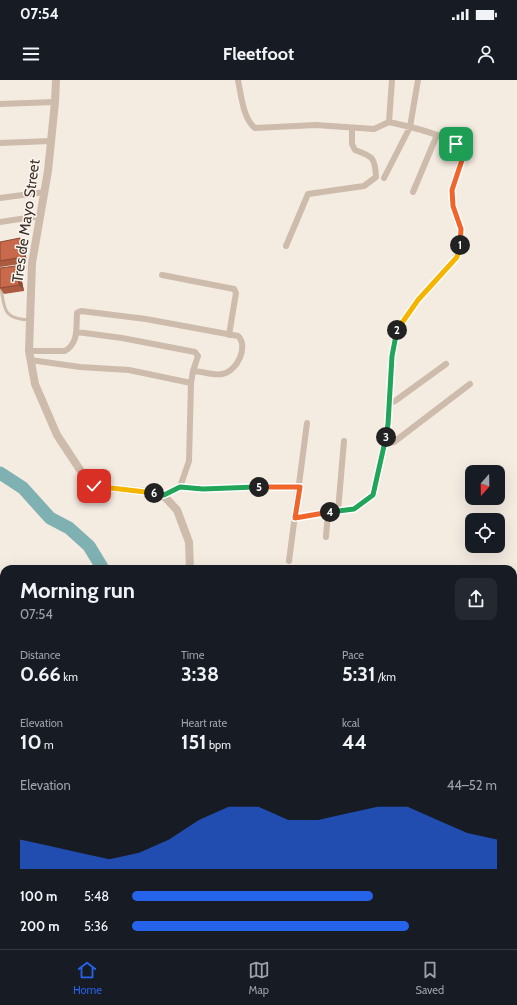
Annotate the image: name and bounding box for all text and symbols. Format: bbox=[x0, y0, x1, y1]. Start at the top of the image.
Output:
text: 07:54 bbox=[20, 5, 59, 23]
icon: menu bbox=[20, 43, 42, 65]
text: Fleetfoot bbox=[223, 43, 294, 65]
icon: person bbox=[475, 43, 497, 65]
pin bbox=[439, 127, 473, 161]
icon: arrive bbox=[445, 133, 467, 155]
street label: Tres de Mayo Street bbox=[8, 158, 44, 284]
pin: 1 bbox=[450, 235, 470, 255]
text: 1 bbox=[458, 238, 462, 252]
pin: 2 bbox=[387, 320, 407, 340]
text: 2 bbox=[394, 323, 400, 337]
pin: 3 bbox=[376, 427, 396, 447]
text: 3 bbox=[383, 430, 389, 444]
north arrow bbox=[465, 465, 505, 505]
map controls bbox=[465, 465, 505, 553]
pin bbox=[77, 469, 111, 503]
icon: check bbox=[83, 475, 105, 497]
pin: 5 bbox=[249, 477, 269, 497]
text: 5 bbox=[256, 480, 262, 494]
pin: 6 bbox=[144, 483, 164, 503]
text: 6 bbox=[151, 486, 157, 500]
pin: 4 bbox=[320, 502, 340, 522]
text: 4 bbox=[327, 505, 333, 519]
button: locate bbox=[465, 513, 505, 553]
text: Morning run bbox=[20, 577, 135, 604]
button: share bbox=[455, 578, 497, 620]
text: 07:54 bbox=[20, 606, 53, 622]
text: Distance bbox=[20, 648, 61, 662]
text: Time bbox=[181, 648, 204, 662]
text: Pace bbox=[342, 648, 364, 662]
text: 0.66 bbox=[20, 662, 61, 686]
text: 3:38 bbox=[181, 662, 219, 686]
text: 5:31 bbox=[342, 662, 375, 686]
text: km bbox=[61, 670, 78, 684]
text: /km bbox=[375, 670, 396, 684]
text: Elevation bbox=[20, 716, 63, 730]
text: Heart rate bbox=[181, 716, 227, 730]
text: kcal bbox=[342, 716, 360, 730]
text: 10 bbox=[20, 730, 42, 754]
text: 151 bbox=[181, 730, 207, 754]
text: 44 bbox=[342, 730, 367, 754]
text: m bbox=[42, 738, 54, 752]
text: bpm bbox=[207, 738, 231, 752]
text: Elevation bbox=[20, 777, 71, 793]
text: 44–52 m bbox=[447, 777, 497, 793]
text: 100 m bbox=[20, 888, 57, 904]
text: 5:48 bbox=[84, 888, 109, 904]
text: 200 m bbox=[20, 918, 59, 934]
text: 5:36 bbox=[84, 918, 108, 934]
tab: Home bbox=[73, 959, 102, 997]
tab: Map bbox=[248, 959, 270, 997]
tab: Saved bbox=[416, 959, 444, 997]

